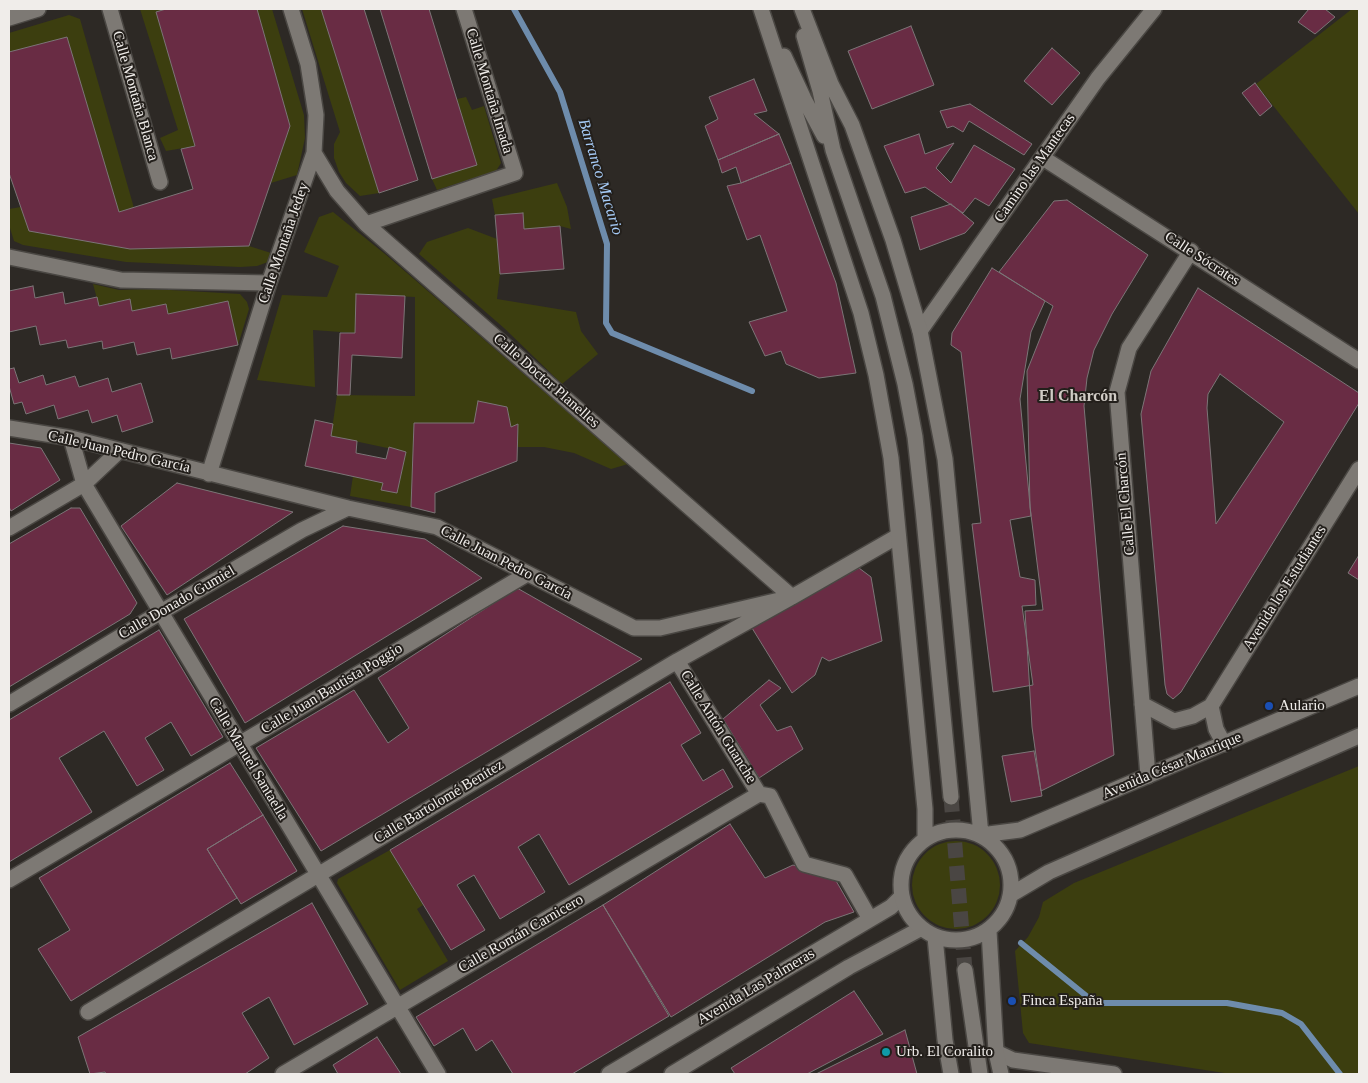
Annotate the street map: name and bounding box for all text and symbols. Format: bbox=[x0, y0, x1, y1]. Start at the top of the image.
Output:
street label: Calle Montaña Imada bbox=[461, 26, 517, 156]
street label: Calle Montaña Blanca bbox=[108, 29, 162, 163]
street label: Camino las Mantecas bbox=[991, 110, 1079, 226]
water label: Barranco Macario bbox=[573, 117, 627, 237]
street label: Calle Montaña Jedey bbox=[255, 180, 313, 306]
street label: Calle Sócrates bbox=[1161, 228, 1243, 290]
street label: Calle Doctor Planelles bbox=[489, 330, 603, 432]
district label: El Charcón bbox=[1039, 387, 1117, 407]
street label: Calle Juan Pedro García bbox=[46, 427, 192, 477]
street label: Calle El Charcón bbox=[1113, 452, 1139, 556]
street label: Calle Juan Pedro García bbox=[437, 522, 575, 604]
street label: Avenida los Estudiantes bbox=[1239, 522, 1331, 654]
street label: Calle Donado Gumiel bbox=[115, 562, 239, 644]
street label: Calle Juan Bautista Poggio bbox=[258, 640, 406, 738]
street label: Calle Antón Guanche bbox=[676, 667, 760, 787]
street label: Calle Manuel Santaella bbox=[204, 694, 292, 824]
place label: Aulario bbox=[1279, 697, 1325, 715]
marker: Aulario bbox=[1263, 700, 1275, 712]
street label: Avenida César Manrique bbox=[1100, 728, 1244, 804]
street label: Calle Bartolomé Benítez bbox=[371, 756, 507, 848]
street label: Calle Román Carnicero bbox=[455, 891, 587, 977]
street label: Avenida Las Palmeras bbox=[694, 945, 818, 1029]
place label: Finca España bbox=[1022, 992, 1102, 1010]
marker: Finca España bbox=[1006, 995, 1018, 1007]
place label: Urb. El Coralito bbox=[896, 1043, 993, 1061]
marker: Urb. El Coralito bbox=[880, 1046, 892, 1058]

